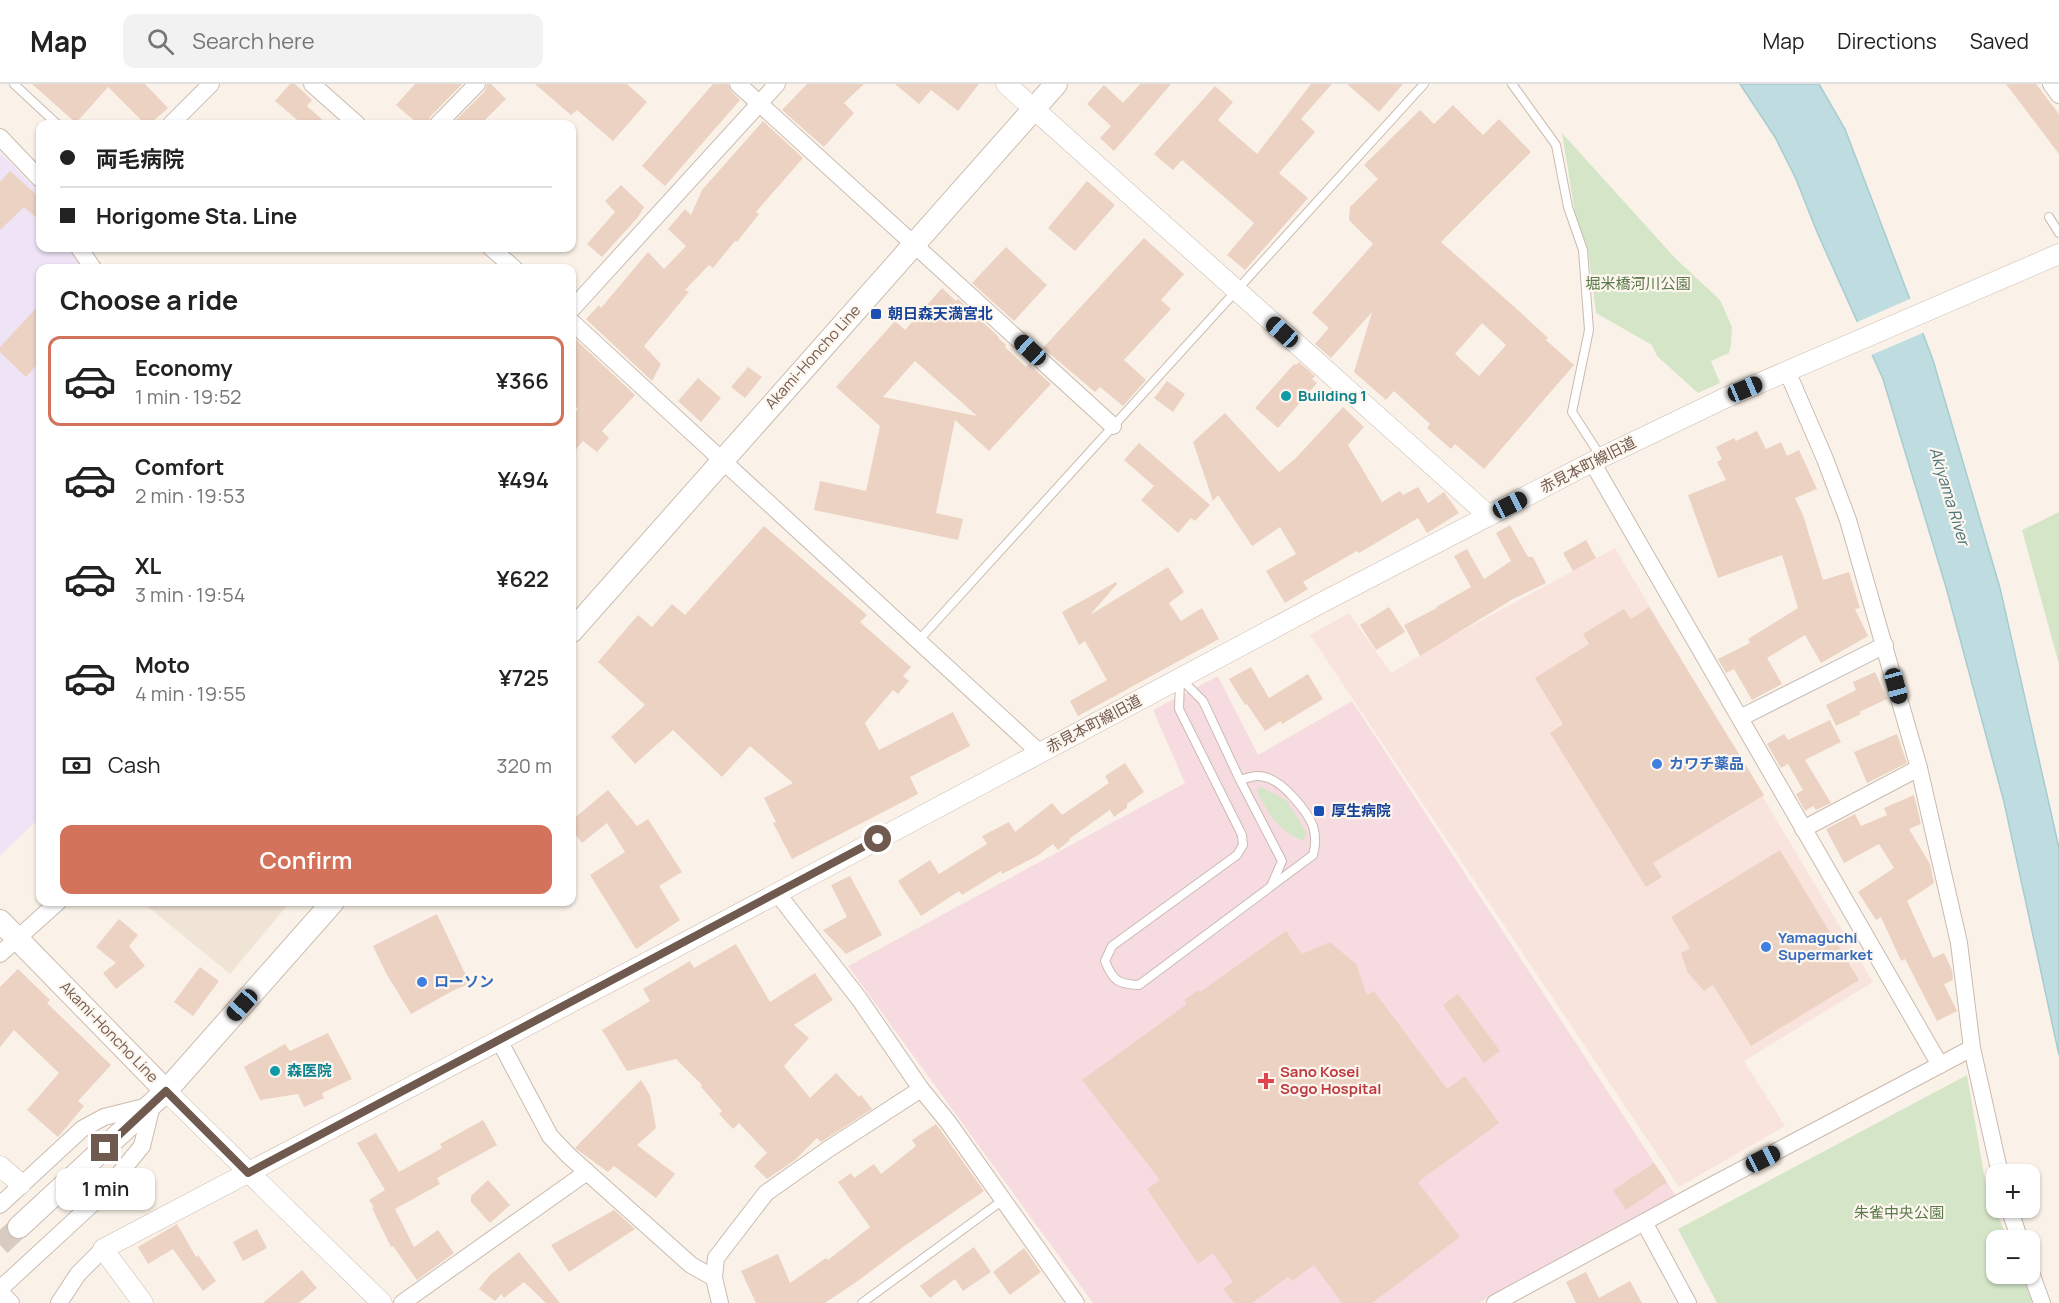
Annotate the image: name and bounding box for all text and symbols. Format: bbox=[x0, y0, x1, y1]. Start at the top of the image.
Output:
search box bbox=[123, 14, 543, 68]
text: Map bbox=[30, 22, 87, 60]
icon: search bbox=[144, 25, 177, 58]
text: Search here bbox=[192, 26, 315, 56]
text: Map bbox=[1763, 27, 1804, 55]
text: Directions bbox=[1837, 27, 1937, 55]
text: Saved bbox=[1970, 27, 2029, 55]
text: 両毛病院 bbox=[96, 144, 184, 174]
text: Horigome Sta. Line bbox=[96, 201, 297, 231]
park label: 堀米橋河川公園 bbox=[1585, 273, 1691, 294]
text: Choose a ride bbox=[60, 281, 238, 318]
street label: Akami-Honcho Line bbox=[760, 300, 865, 413]
place label: 朝日森天満宮北 bbox=[888, 303, 993, 324]
marker: 朝日森天満宮北 bbox=[869, 307, 883, 321]
car bbox=[1263, 313, 1301, 351]
car bbox=[1011, 331, 1049, 369]
text: Economy bbox=[135, 353, 233, 383]
icon: car bbox=[63, 354, 117, 408]
text: ¥366 bbox=[496, 366, 549, 396]
car bbox=[1725, 374, 1765, 404]
text: 1 min · 19:52 bbox=[135, 383, 241, 410]
place label: Building 1 bbox=[1298, 385, 1367, 406]
marker: Building 1 bbox=[1279, 389, 1293, 403]
street label: 赤見本町線旧道 bbox=[1536, 431, 1639, 498]
water label: Akiyama River bbox=[1925, 444, 1976, 550]
text: Comfort bbox=[135, 452, 224, 482]
icon: car bbox=[63, 453, 117, 507]
text: ¥494 bbox=[498, 465, 549, 495]
text: 2 min · 19:53 bbox=[135, 482, 245, 509]
car bbox=[1490, 489, 1530, 521]
text: XL bbox=[135, 551, 161, 581]
icon: car bbox=[63, 552, 117, 606]
text: ¥622 bbox=[496, 564, 549, 594]
text: 3 min · 19:54 bbox=[135, 581, 246, 608]
text: Moto bbox=[135, 650, 190, 680]
icon: car bbox=[63, 651, 117, 705]
text: ¥725 bbox=[499, 663, 549, 693]
car bbox=[1883, 666, 1909, 706]
text: 4 min · 19:55 bbox=[135, 680, 246, 707]
street label: 赤見本町線旧道 bbox=[1042, 690, 1145, 757]
icon: cash bbox=[60, 749, 93, 782]
text: Cash bbox=[108, 750, 161, 780]
text: 320 m bbox=[496, 752, 552, 779]
place label: カワチ薬品 bbox=[1669, 753, 1744, 774]
marker: カワチ薬品 bbox=[1650, 757, 1664, 771]
place label: 厚生病院 bbox=[1331, 800, 1391, 821]
marker: 厚生病院 bbox=[1312, 804, 1326, 818]
button: Confirm bbox=[60, 825, 552, 894]
route start bbox=[864, 825, 891, 852]
place label: Yamaguchi Supermarket bbox=[1778, 927, 1873, 965]
marker: Yamaguchi Supermarket bbox=[1759, 940, 1773, 954]
place label: ローソン bbox=[434, 971, 494, 992]
marker: ローソン bbox=[415, 975, 429, 989]
street label: Akami-Honcho Line bbox=[55, 976, 164, 1087]
car bbox=[223, 986, 261, 1024]
place label: 森医院 bbox=[287, 1060, 332, 1081]
place label: Sano Kosei Sogo Hospital bbox=[1280, 1061, 1381, 1099]
marker: 森医院 bbox=[268, 1064, 282, 1078]
marker: Sano Kosei Sogo Hospital bbox=[1257, 1072, 1275, 1090]
route end bbox=[91, 1134, 118, 1161]
car bbox=[1743, 1143, 1783, 1175]
map controls bbox=[1986, 1164, 2040, 1284]
button: + bbox=[1986, 1164, 2040, 1218]
callout: 1 min bbox=[56, 1169, 154, 1211]
text: 1 min bbox=[82, 1175, 129, 1202]
park label: 朱雀中央公園 bbox=[1854, 1202, 1944, 1223]
button: − bbox=[1986, 1230, 2040, 1284]

